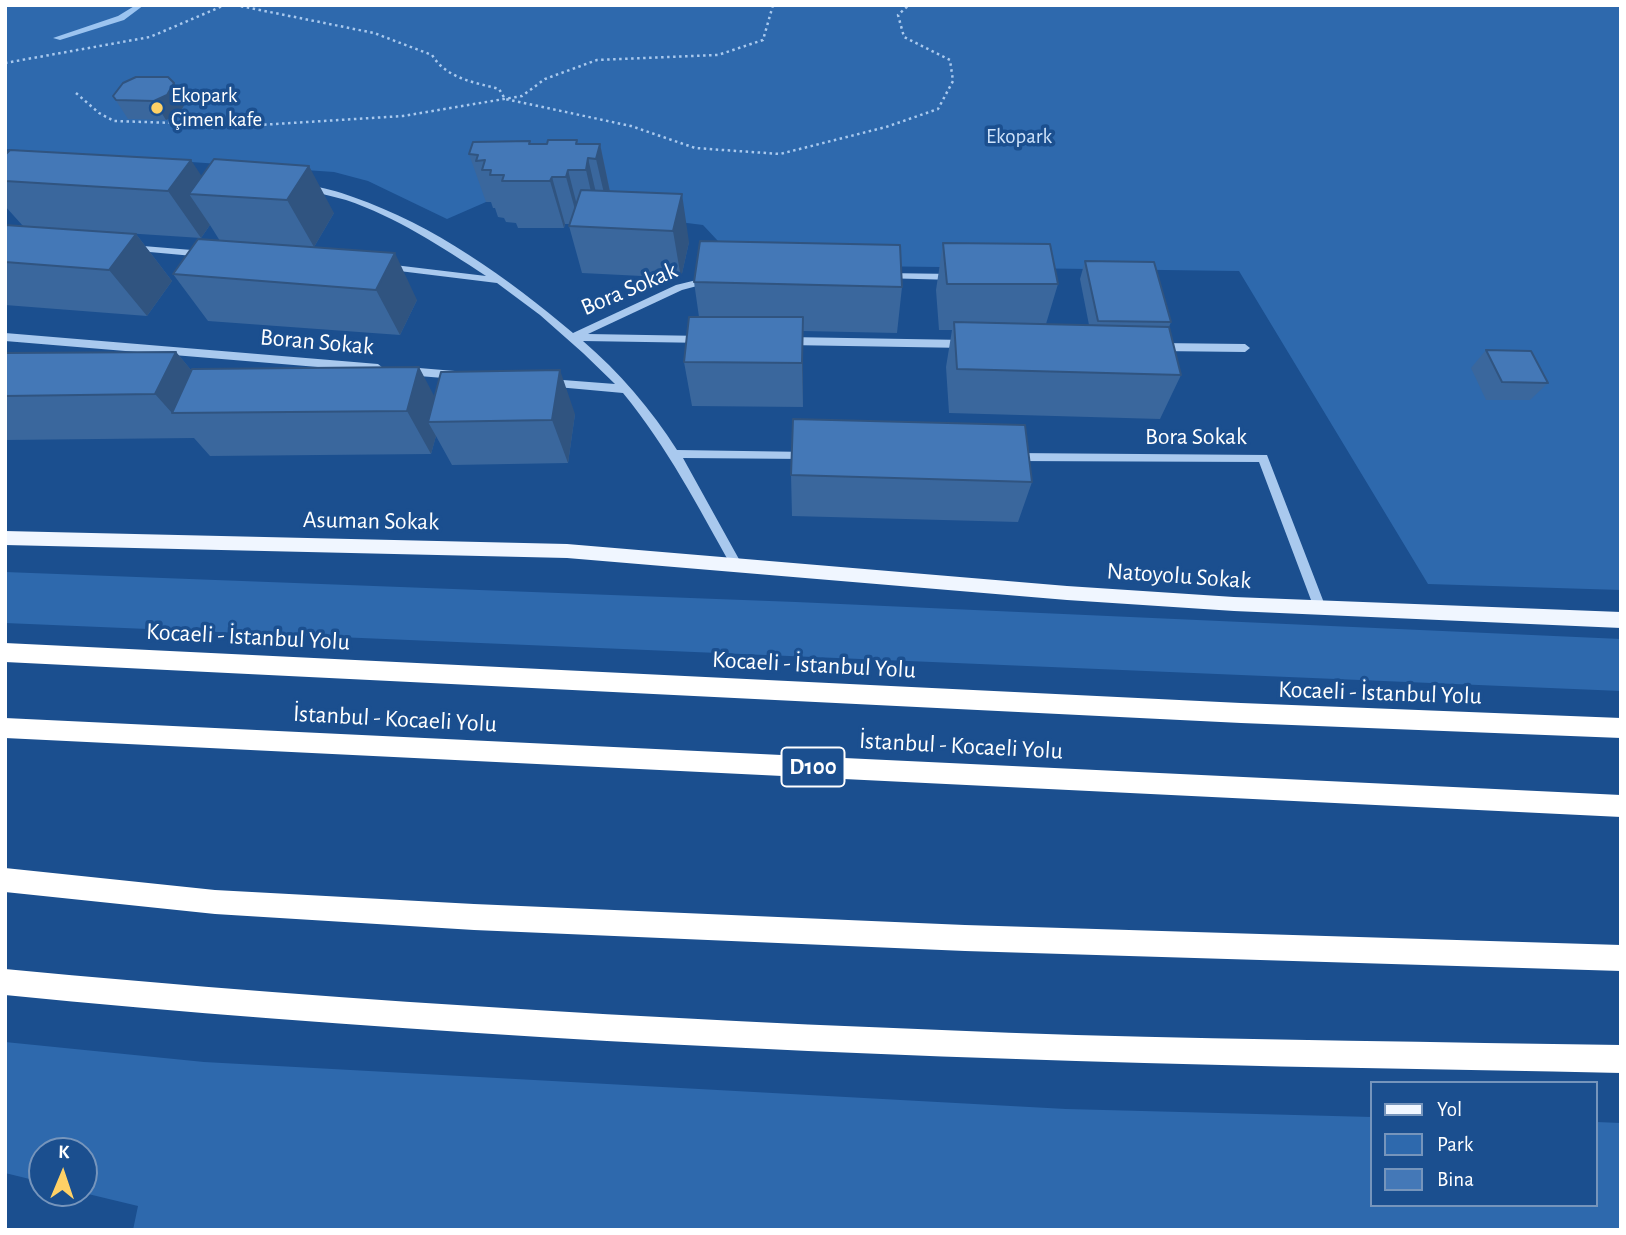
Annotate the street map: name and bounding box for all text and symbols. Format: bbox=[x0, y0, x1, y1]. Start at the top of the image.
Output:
place label: Ekopark Çimen kafe bbox=[171, 83, 262, 133]
marker: Ekopark Çimen kafe bbox=[149, 100, 165, 116]
park label: Ekopark bbox=[986, 124, 1052, 150]
street label: Bora Sokak bbox=[576, 256, 682, 322]
street label: Boran Sokak bbox=[259, 323, 375, 361]
street label: Bora Sokak bbox=[1145, 423, 1247, 451]
street label: Asuman Sokak bbox=[303, 505, 439, 537]
street label: Natoyolu Sokak bbox=[1106, 557, 1252, 595]
street label: Kocaeli - İstanbul Yolu bbox=[145, 617, 351, 657]
street label: Kocaeli - İstanbul Yolu bbox=[711, 645, 917, 685]
street label: Kocaeli - İstanbul Yolu bbox=[1278, 675, 1482, 711]
street label: İstanbul - Kocaeli Yolu bbox=[292, 699, 498, 739]
street label: İstanbul - Kocaeli Yolu bbox=[858, 726, 1064, 766]
road number: D100 bbox=[782, 748, 844, 786]
legend bbox=[1370, 1081, 1598, 1207]
text: Yol bbox=[1437, 1099, 1462, 1120]
text: Park bbox=[1437, 1134, 1473, 1155]
north arrow bbox=[28, 1137, 98, 1207]
text: K bbox=[58, 1143, 70, 1162]
text: Bina bbox=[1437, 1169, 1474, 1190]

